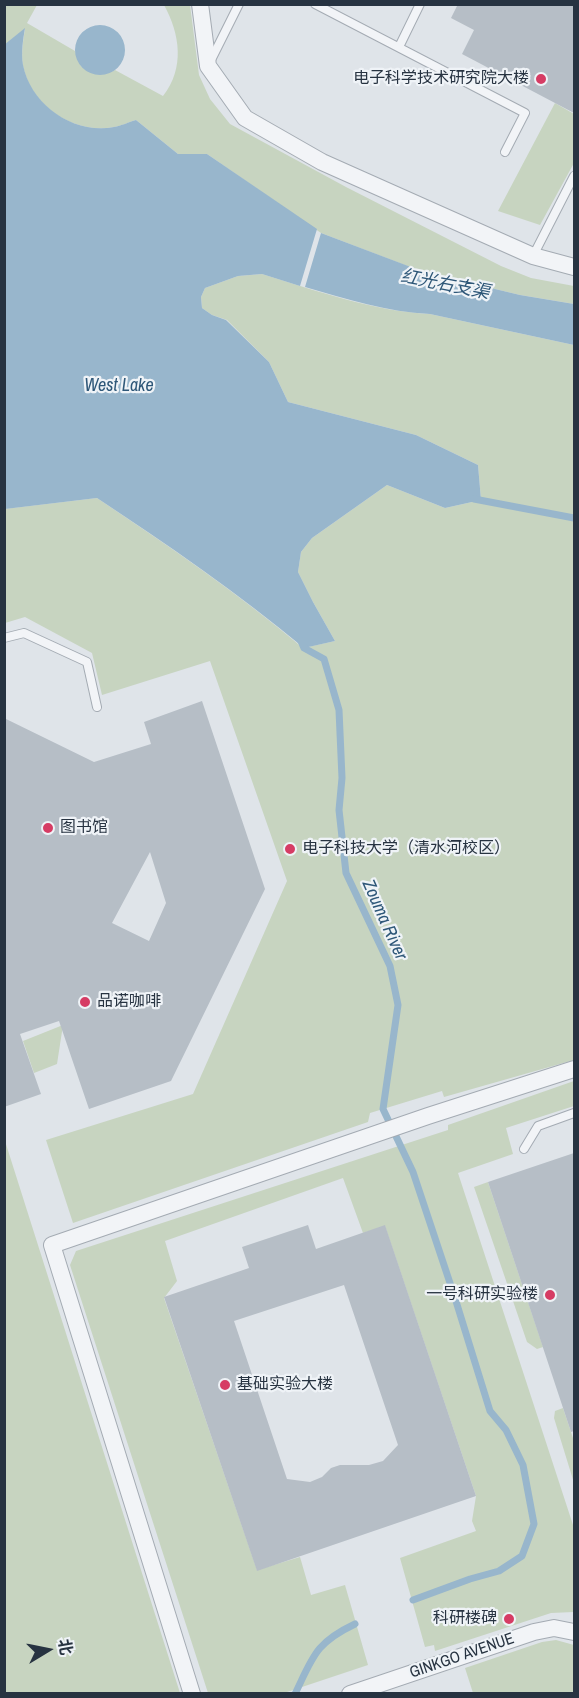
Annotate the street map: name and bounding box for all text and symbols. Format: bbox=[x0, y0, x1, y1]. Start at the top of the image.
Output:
place label: 电子科学技术研究院大楼 bbox=[353, 69, 529, 89]
marker: 电子科学技术研究院大楼 bbox=[534, 72, 548, 86]
water label: 红光右支渠 bbox=[399, 266, 491, 304]
water label: West Lake bbox=[84, 375, 154, 397]
place label: 图书馆 bbox=[60, 818, 108, 838]
marker: 图书馆 bbox=[41, 821, 55, 835]
place label: 电子科技大学（清水河校区） bbox=[302, 839, 510, 859]
marker: 电子科技大学（清水河校区） bbox=[283, 842, 297, 856]
water label: Zouma River bbox=[357, 877, 411, 963]
place label: 品诺咖啡 bbox=[97, 992, 161, 1012]
marker: 品诺咖啡 bbox=[78, 995, 92, 1009]
place label: 一号科研实验楼 bbox=[426, 1285, 538, 1305]
marker: 一号科研实验楼 bbox=[543, 1288, 557, 1302]
place label: 基础实验大楼 bbox=[237, 1375, 333, 1395]
marker: 基础实验大楼 bbox=[218, 1378, 232, 1392]
place label: 科研楼碑 bbox=[433, 1609, 497, 1629]
marker: 科研楼碑 bbox=[502, 1612, 516, 1626]
north arrow bbox=[18, 1620, 78, 1680]
street label: GINKGO AVENUE bbox=[407, 1629, 517, 1683]
text: 北 bbox=[54, 1637, 78, 1657]

